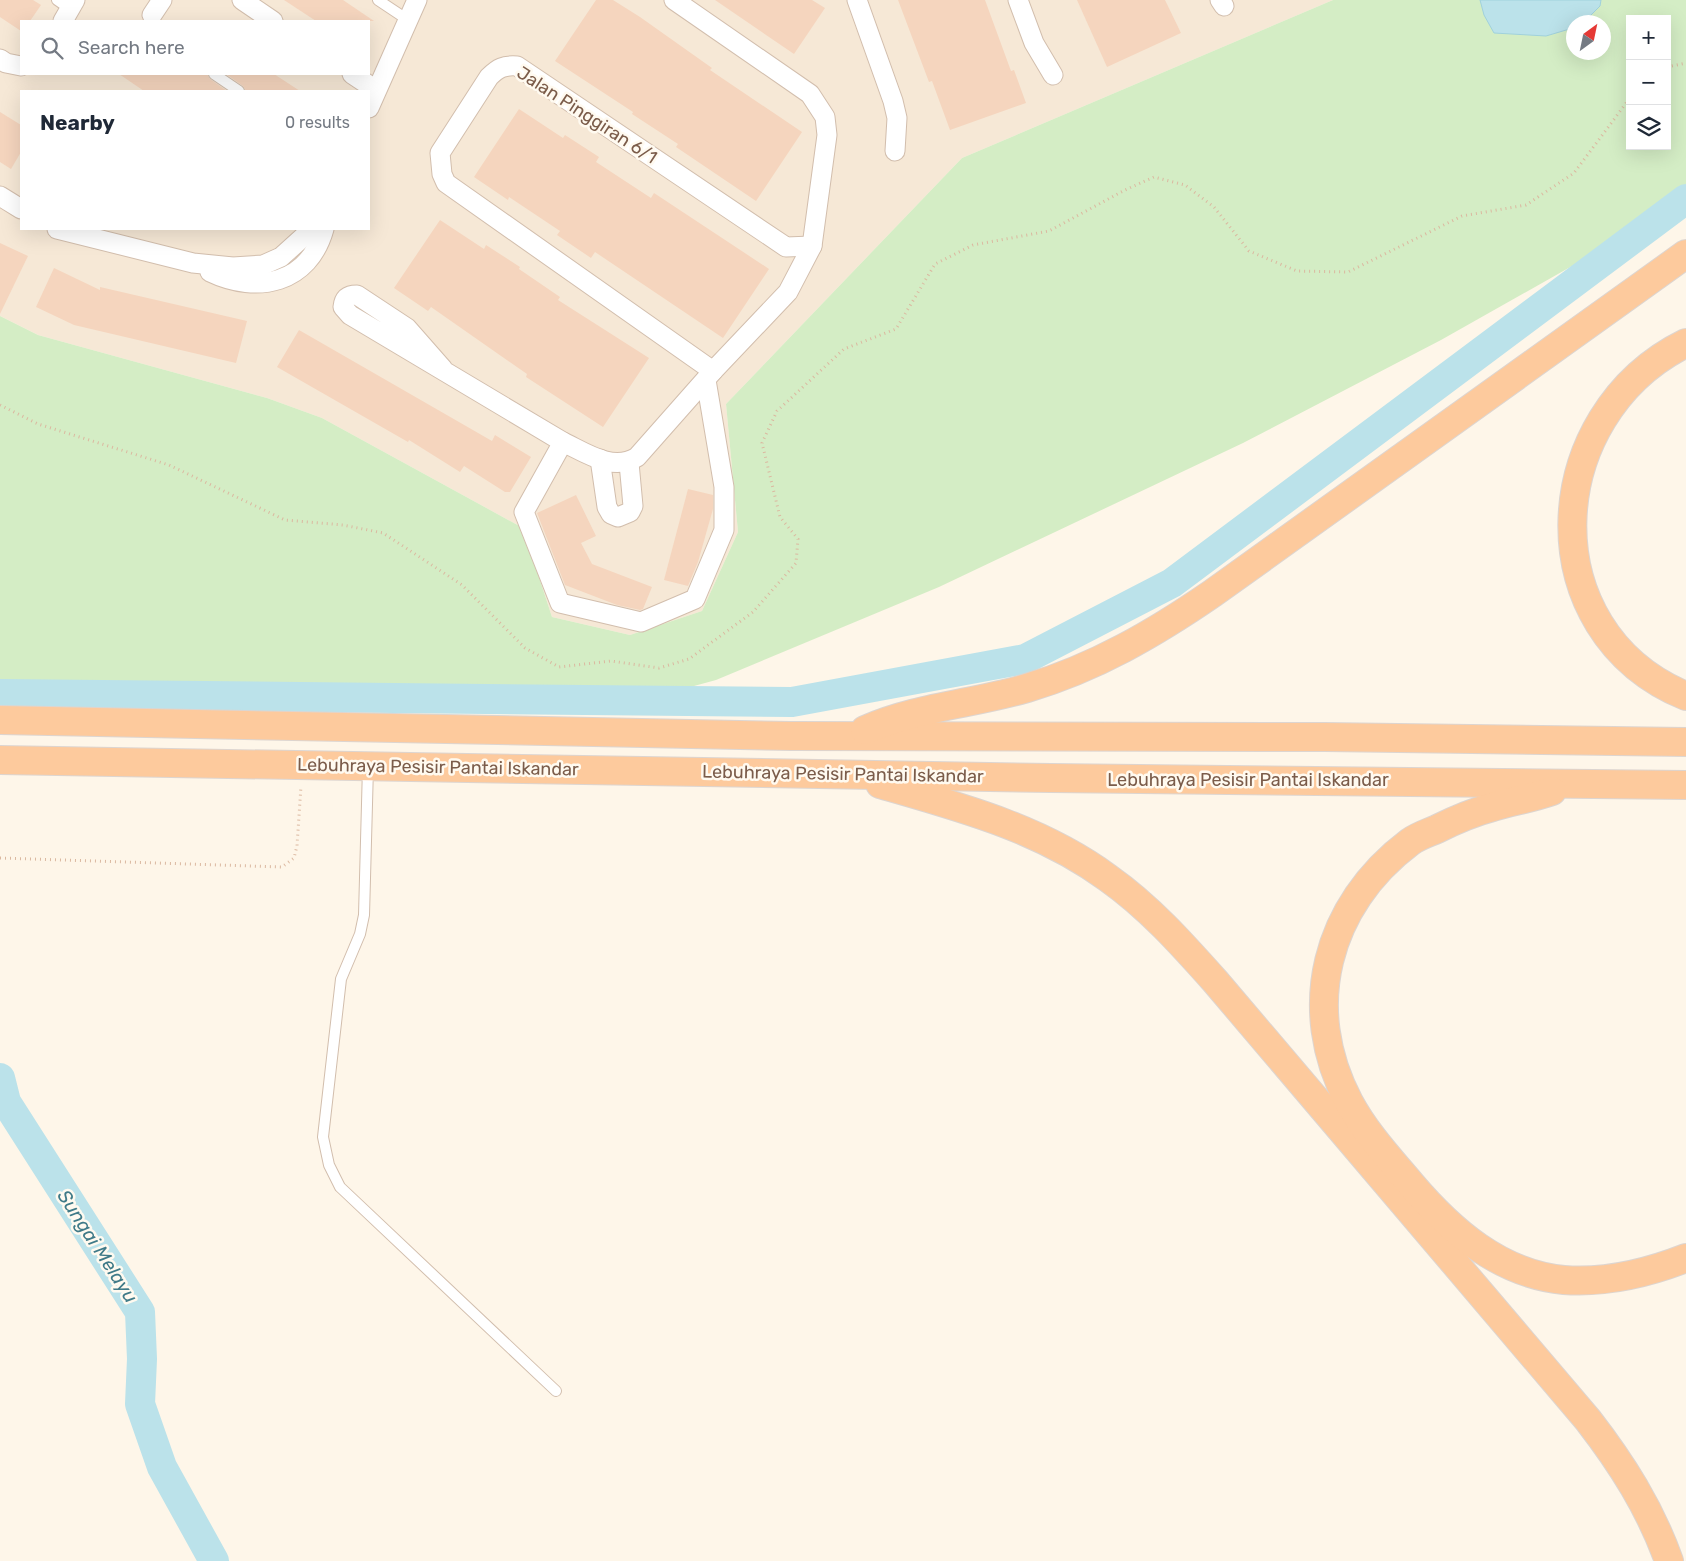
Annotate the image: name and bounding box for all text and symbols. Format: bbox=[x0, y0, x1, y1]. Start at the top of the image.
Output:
north arrow bbox=[1566, 15, 1611, 60]
map controls bbox=[1626, 15, 1671, 150]
button: + bbox=[1626, 15, 1671, 60]
search box bbox=[20, 20, 370, 75]
icon: search bbox=[38, 34, 66, 62]
text: Search here bbox=[78, 36, 185, 59]
button: − bbox=[1626, 60, 1671, 105]
street label: Jalan Pinggiran 6/1 bbox=[513, 61, 661, 169]
button: layers bbox=[1626, 105, 1671, 150]
text: Nearby bbox=[40, 110, 115, 135]
text: 0 results bbox=[285, 113, 350, 132]
street label: Lebuhraya Pesisir Pantai Iskandar bbox=[297, 754, 579, 780]
street label: Lebuhraya Pesisir Pantai Iskandar bbox=[702, 761, 984, 787]
street label: Lebuhraya Pesisir Pantai Iskandar bbox=[1107, 769, 1389, 791]
water label: Sungai Melayu bbox=[53, 1185, 143, 1307]

